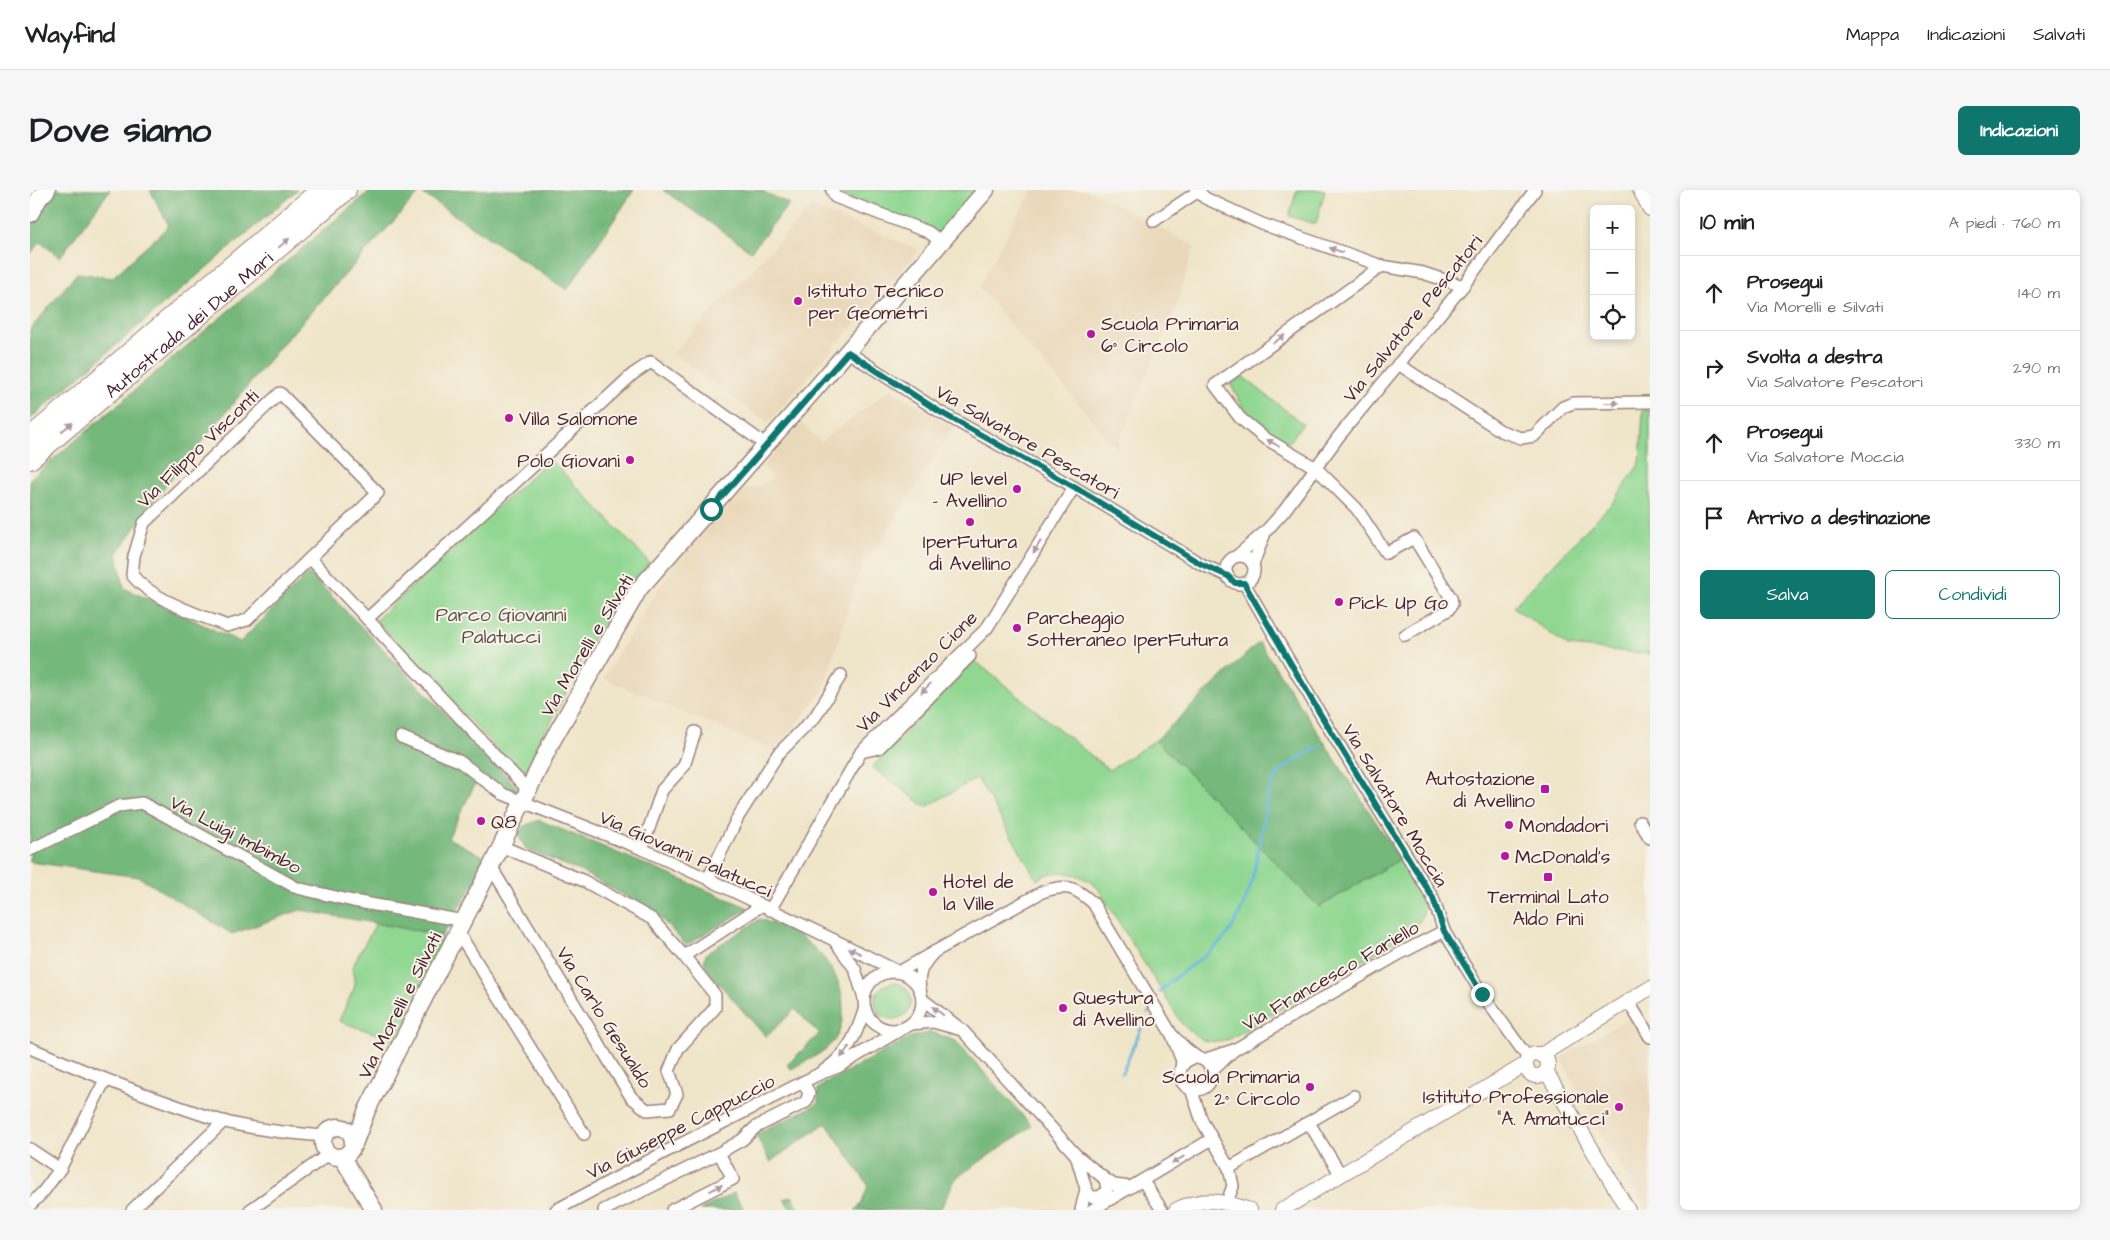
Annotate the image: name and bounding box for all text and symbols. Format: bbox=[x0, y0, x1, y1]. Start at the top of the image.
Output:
text: Wayfind bbox=[25, 18, 115, 52]
text: Mappa bbox=[1846, 22, 1899, 47]
text: Indicazioni bbox=[1927, 22, 2005, 47]
text: Salvati bbox=[2033, 22, 2085, 47]
text: Dove siamo bbox=[30, 106, 211, 155]
button: Indicazioni bbox=[1958, 106, 2080, 155]
map controls bbox=[1590, 205, 1635, 340]
button: + bbox=[1590, 205, 1635, 250]
text: 10 min bbox=[1700, 208, 1754, 237]
text: A piedi · 760 m bbox=[1949, 212, 2060, 234]
street label: Via Salvatore Pescatori bbox=[1337, 229, 1489, 408]
one-way arrow bbox=[278, 237, 291, 248]
street label: Autostrada dei Due Mari bbox=[99, 246, 280, 405]
one-way arrow bbox=[1328, 246, 1343, 253]
button: − bbox=[1590, 250, 1635, 295]
text: Prosegui bbox=[1747, 269, 1822, 296]
place label: Istituto Tecnico per Geometri bbox=[808, 278, 944, 327]
icon: ahead bbox=[1700, 279, 1728, 307]
text: 140 m bbox=[2018, 282, 2060, 304]
marker: Istituto Tecnico per Geometri bbox=[792, 295, 804, 307]
button: locate bbox=[1590, 295, 1635, 340]
text: Via Morelli e Silvati bbox=[1747, 296, 1883, 318]
place label: Scuola Primaria 6° Circolo bbox=[1101, 311, 1239, 360]
marker: Scuola Primaria 6° Circolo bbox=[1085, 328, 1097, 340]
one-way arrow bbox=[1273, 334, 1286, 344]
text: Svolta a destra bbox=[1747, 344, 1882, 371]
icon: right bbox=[1700, 354, 1728, 382]
text: 290 m bbox=[2013, 357, 2060, 379]
text: Via Salvatore Pescatori bbox=[1747, 371, 1923, 393]
street label: Via Salvatore Pescatori bbox=[930, 378, 1124, 506]
street label: Via Filippo Visconti bbox=[131, 384, 265, 515]
one-way arrow bbox=[1604, 399, 1620, 407]
place label: Villa Salomone bbox=[519, 406, 638, 433]
marker: Villa Salomone bbox=[503, 412, 515, 424]
text: Prosegui bbox=[1747, 419, 1822, 446]
one-way arrow bbox=[60, 422, 73, 433]
icon: ahead bbox=[1700, 429, 1728, 457]
text: 330 m bbox=[2015, 432, 2060, 454]
one-way arrow bbox=[1267, 439, 1280, 448]
text: Via Salvatore Moccia bbox=[1747, 446, 1904, 468]
place label: Polo Giovani bbox=[517, 448, 620, 475]
marker: Polo Giovani bbox=[624, 454, 636, 466]
place label: UP level - Avellino bbox=[932, 466, 1007, 515]
marker: UP level - Avellino bbox=[1011, 483, 1023, 495]
route start bbox=[700, 498, 723, 521]
icon: arrive bbox=[1700, 504, 1728, 532]
text: Arrivo a destinazione bbox=[1747, 505, 1930, 532]
marker: IperFutura di Avellino bbox=[964, 516, 976, 528]
place label: IperFutura di Avellino bbox=[923, 529, 1018, 578]
one-way arrow bbox=[1032, 541, 1041, 554]
street label: Via Morelli e Silvati bbox=[534, 569, 641, 722]
button: Salva bbox=[1700, 570, 1875, 619]
button: Condividi bbox=[1885, 570, 2060, 619]
place label: Pick Up Go bbox=[1349, 590, 1448, 617]
marker: Pick Up Go bbox=[1333, 596, 1345, 608]
park label: Parco Giovanni Palatucci bbox=[436, 602, 566, 651]
street label: Via Vincenzo Cione bbox=[850, 605, 984, 739]
place label: Parcheggio Sotteraneo IperFutura bbox=[1027, 605, 1229, 654]
marker: Parcheggio Sotteraneo IperFutura bbox=[1011, 622, 1023, 634]
one-way arrow bbox=[921, 682, 933, 694]
street label: Via Salvatore Moccia bbox=[1335, 719, 1454, 893]
place label: Autostazione di Avellino bbox=[1425, 766, 1535, 815]
marker: Autostazione di Avellino bbox=[1539, 783, 1551, 795]
street label: Via Luigi Imbimbo bbox=[164, 789, 306, 882]
street label: Via Giovanni Palatucci bbox=[595, 804, 776, 905]
place label: Q8 bbox=[491, 809, 517, 836]
place label: Mondadori bbox=[1519, 813, 1608, 840]
marker: Q8 bbox=[475, 815, 487, 827]
marker: Mondadori bbox=[1503, 819, 1515, 831]
place label: McDonald's bbox=[1515, 844, 1610, 871]
marker: McDonald's bbox=[1499, 850, 1511, 862]
place label: Hotel de la Ville bbox=[943, 869, 1014, 918]
marker: Terminal Lato Aldo Pini bbox=[1542, 871, 1554, 883]
place label: Terminal Lato Aldo Pini bbox=[1487, 884, 1609, 933]
marker: Hotel de la Ville bbox=[927, 886, 939, 898]
street label: Via Francesco Fariello bbox=[1237, 914, 1424, 1038]
street label: Via Morelli e Silvati bbox=[352, 927, 449, 1084]
street label: Via Carlo Gesualdo bbox=[549, 942, 658, 1094]
one-way arrow bbox=[848, 947, 862, 955]
route end bbox=[1471, 983, 1494, 1006]
place label: Questura di Avellino bbox=[1073, 985, 1155, 1034]
marker: Questura di Avellino bbox=[1057, 1002, 1069, 1014]
one-way arrow bbox=[932, 1005, 945, 1016]
one-way arrow bbox=[840, 1045, 850, 1059]
place label: Scuola Primaria 2° Circolo bbox=[1162, 1064, 1300, 1113]
street label: Via Giuseppe Cappuccio bbox=[582, 1068, 780, 1187]
marker: Scuola Primaria 2° Circolo bbox=[1304, 1081, 1316, 1093]
place label: Istituto Professionale "A. Amatucci" bbox=[1423, 1084, 1609, 1133]
marker: Istituto Professionale "A. Amatucci" bbox=[1613, 1101, 1625, 1113]
one-way arrow bbox=[1171, 1155, 1184, 1164]
one-way arrow bbox=[708, 1184, 723, 1192]

